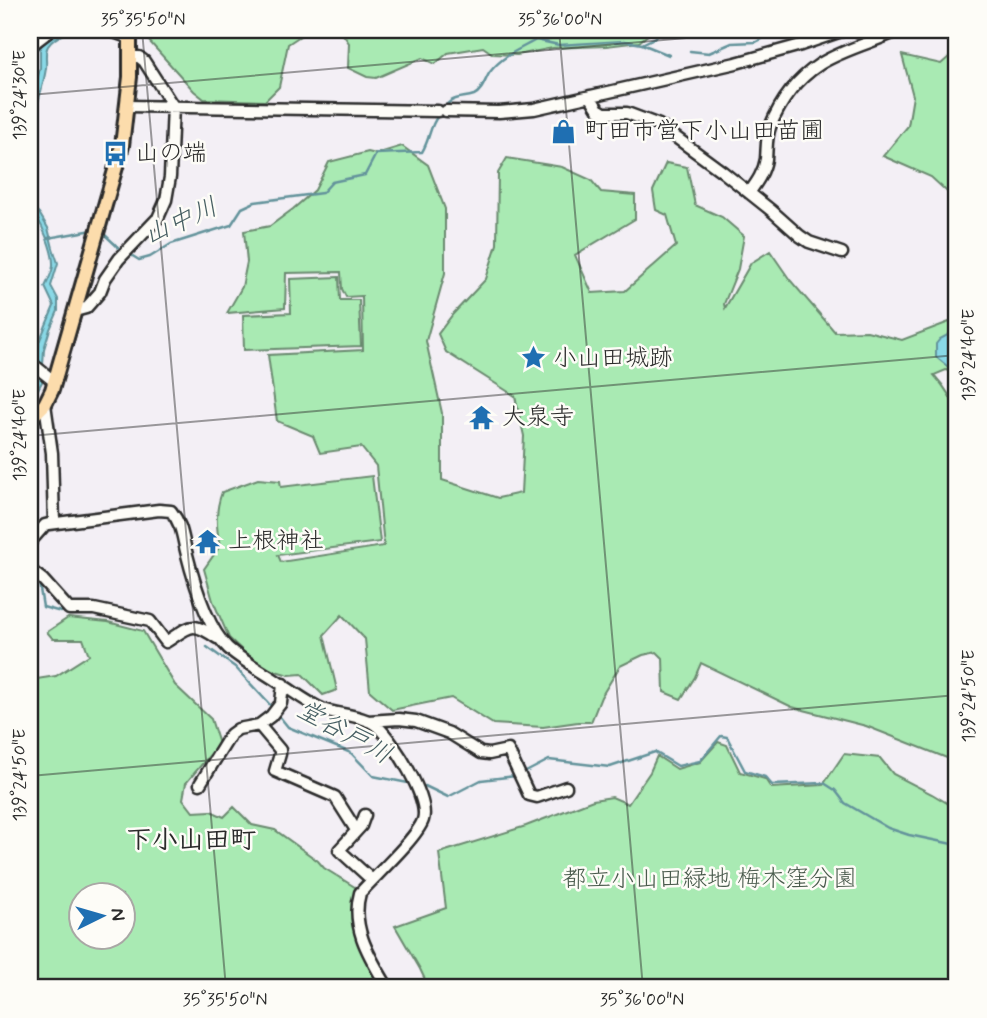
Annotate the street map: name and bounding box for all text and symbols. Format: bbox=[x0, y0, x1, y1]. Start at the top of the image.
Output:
text: 35°35'50"N bbox=[101, 8, 186, 32]
text: 35°36'00"N bbox=[518, 8, 602, 32]
text: 139°24'30"E bbox=[8, 50, 32, 140]
place label: 町田市営下小山田苗圃 bbox=[584, 116, 824, 147]
shop icon: 町田市営下小山田苗圃 bbox=[550, 117, 578, 145]
place label: 山の端 bbox=[135, 138, 207, 169]
bus stop icon: 山の端 bbox=[101, 139, 129, 167]
water label: 山中川 bbox=[138, 191, 224, 253]
text: 139°24'40"E bbox=[957, 309, 981, 401]
place label: 小山田城跡 bbox=[553, 343, 673, 374]
place icon: 小山田城跡 bbox=[519, 344, 547, 372]
text: 139°24'40"E bbox=[8, 389, 32, 481]
place label: 大泉寺 bbox=[502, 402, 574, 433]
temple icon: 大泉寺 bbox=[468, 403, 496, 431]
place label: 上根神社 bbox=[228, 526, 324, 557]
temple icon: 上根神社 bbox=[194, 527, 222, 555]
text: 139°24'50"E bbox=[957, 650, 981, 742]
water label: 堂谷戸川 bbox=[290, 693, 398, 773]
text: 139°24'50"E bbox=[8, 729, 32, 821]
district label: 下小山田町 bbox=[126, 824, 256, 858]
park label: 都立小山田緑地 梅木窪分園 bbox=[563, 864, 857, 895]
north arrow bbox=[66, 881, 136, 951]
text: N bbox=[104, 907, 130, 922]
text: 35°35'50"N bbox=[183, 988, 268, 1012]
text: 35°36'00"N bbox=[600, 988, 684, 1012]

